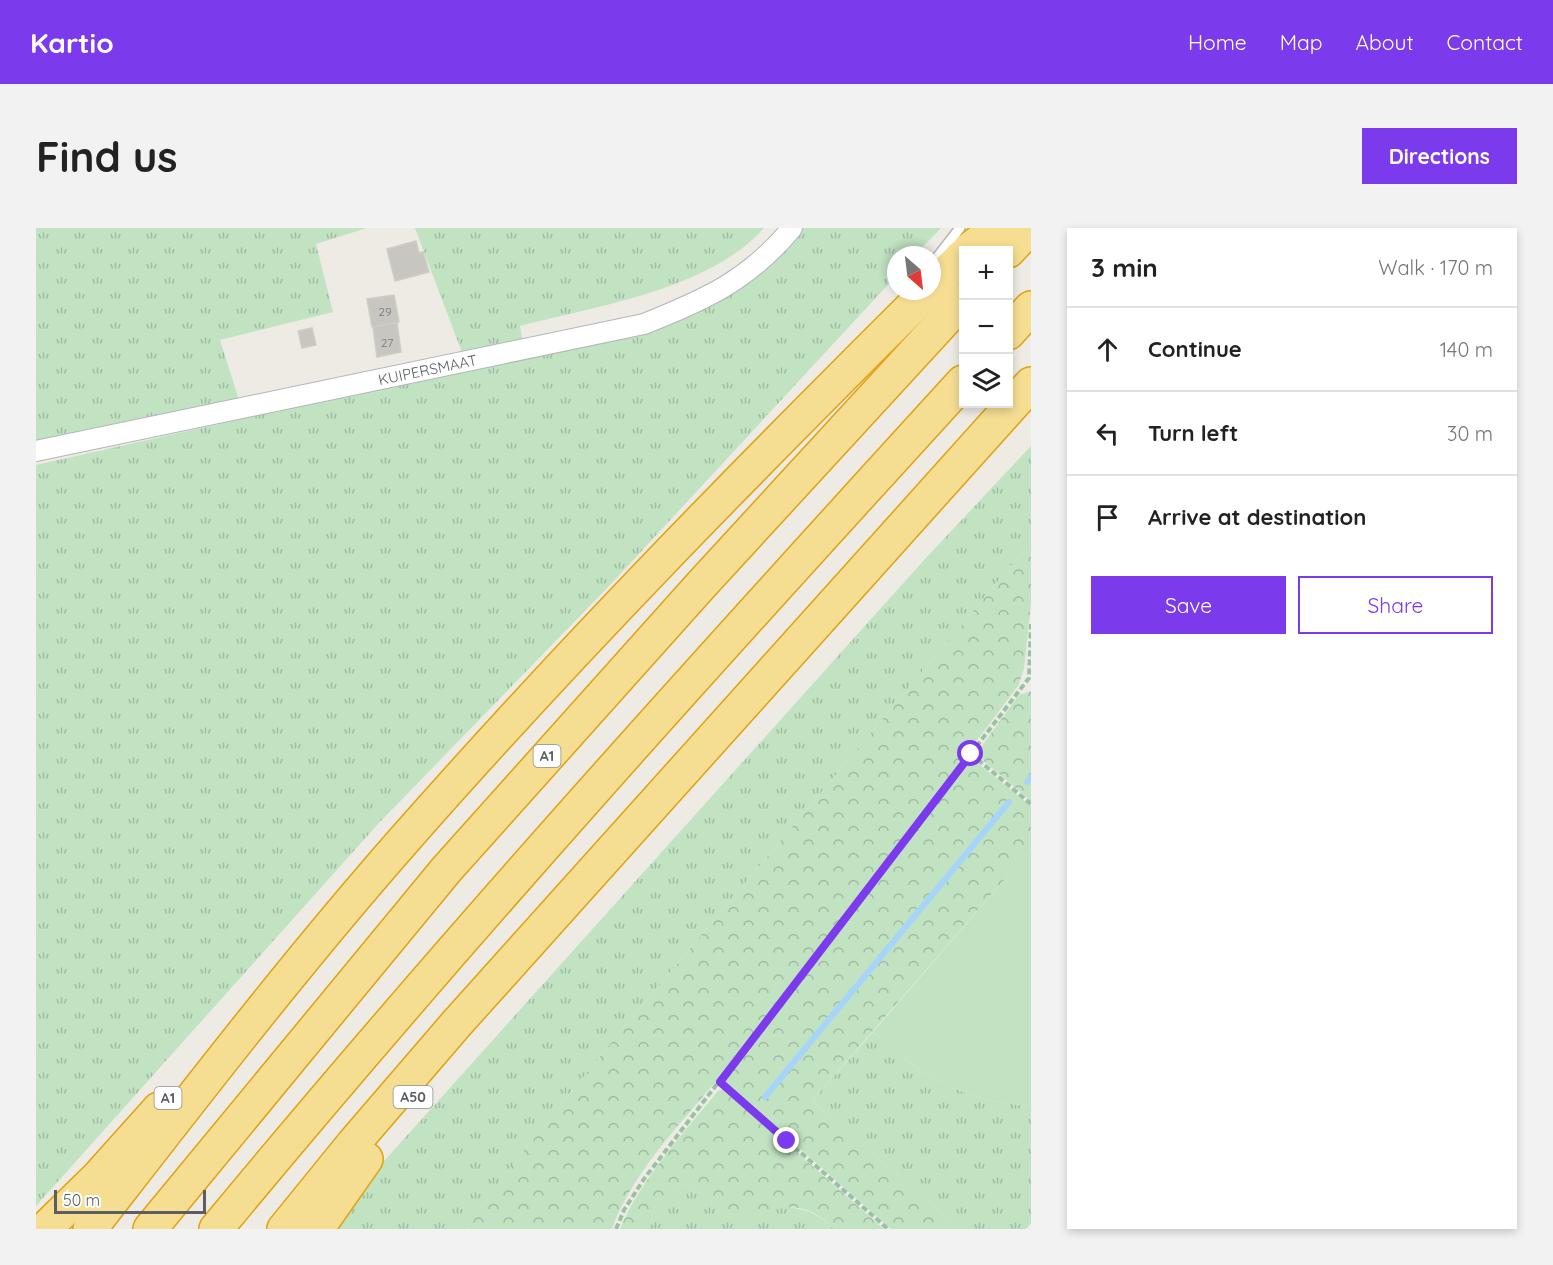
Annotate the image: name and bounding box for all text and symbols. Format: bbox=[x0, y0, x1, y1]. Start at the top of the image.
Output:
text: Kartio bbox=[30, 25, 114, 60]
text: Home bbox=[1188, 29, 1247, 55]
text: Map bbox=[1280, 29, 1323, 55]
text: About bbox=[1356, 29, 1414, 55]
text: Contact bbox=[1447, 29, 1523, 55]
button: Directions bbox=[1362, 128, 1517, 184]
text: Find us bbox=[36, 130, 178, 183]
north arrow bbox=[887, 246, 941, 300]
map controls bbox=[959, 246, 1013, 408]
button: + bbox=[959, 246, 1013, 300]
text: 3 min bbox=[1091, 251, 1158, 284]
text: Walk · 170 m bbox=[1378, 255, 1493, 280]
button: − bbox=[959, 300, 1013, 354]
house number: 29 bbox=[378, 304, 392, 319]
icon: ahead bbox=[1091, 333, 1124, 366]
house number: 27 bbox=[381, 335, 393, 350]
text: Continue bbox=[1148, 335, 1242, 363]
text: 140 m bbox=[1440, 337, 1493, 362]
street label: KUIPERSMAAT bbox=[376, 350, 479, 389]
button: layers bbox=[959, 354, 1013, 408]
icon: left bbox=[1091, 417, 1124, 450]
text: Turn left bbox=[1148, 419, 1238, 447]
text: 30 m bbox=[1447, 421, 1493, 446]
icon: arrive bbox=[1091, 501, 1124, 534]
text: Arrive at destination bbox=[1148, 503, 1366, 531]
button: Save bbox=[1091, 576, 1286, 634]
button: Share bbox=[1298, 576, 1493, 634]
route start bbox=[957, 740, 983, 766]
road number: A1 bbox=[534, 745, 560, 767]
road number: A50 bbox=[394, 1086, 433, 1108]
road number: A1 bbox=[154, 1087, 182, 1109]
route end bbox=[773, 1127, 799, 1153]
scale bar bbox=[54, 1187, 206, 1214]
text: 50 m bbox=[63, 1190, 100, 1210]

